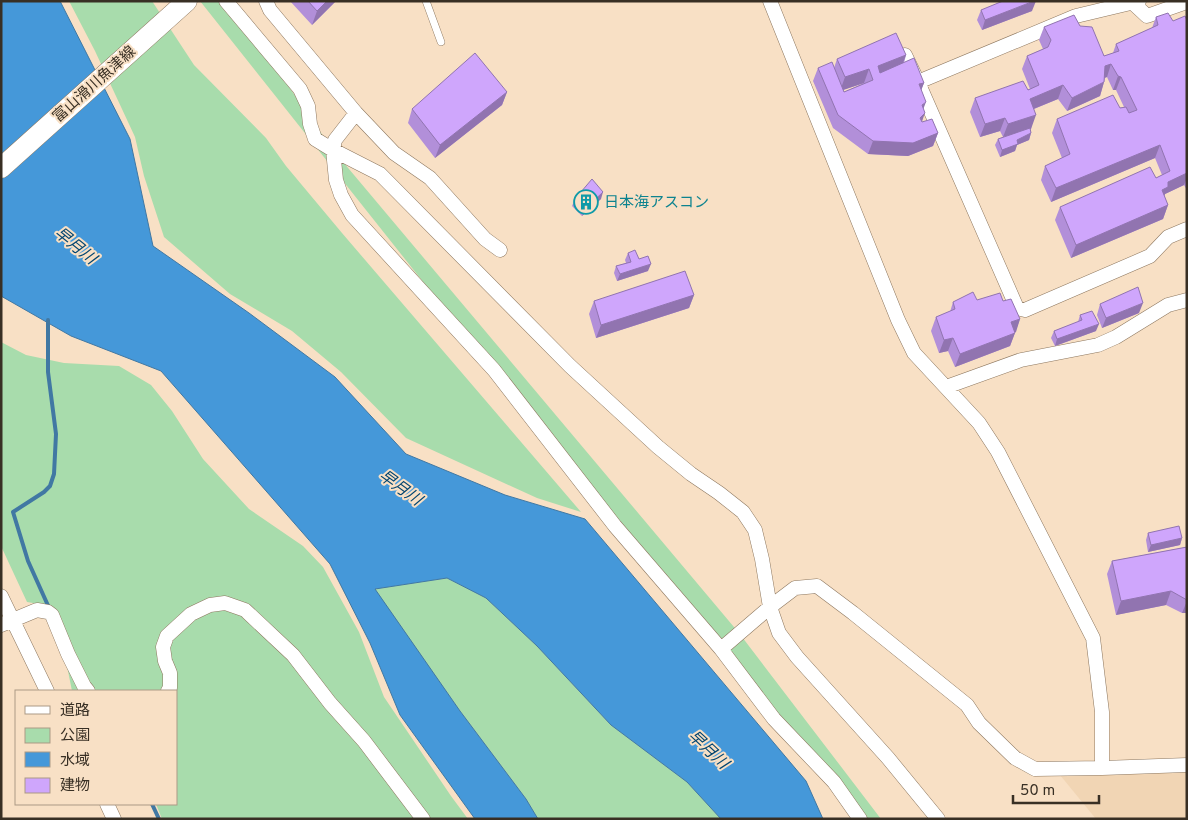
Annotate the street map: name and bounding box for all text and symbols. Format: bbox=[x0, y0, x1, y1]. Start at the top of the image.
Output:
street label: 富山滑川魚津線 bbox=[49, 42, 140, 127]
building icon: 日本海アスコン bbox=[573, 189, 599, 215]
place label: 日本海アスコン bbox=[604, 194, 709, 213]
water label: 早月川 bbox=[50, 224, 101, 271]
water label: 早月川 bbox=[375, 466, 427, 512]
legend bbox=[15, 690, 178, 805]
text: 道路 bbox=[60, 702, 90, 721]
text: 公園 bbox=[60, 727, 90, 746]
water label: 早月川 bbox=[683, 727, 733, 776]
text: 水域 bbox=[60, 752, 90, 771]
scale bar bbox=[1013, 772, 1099, 804]
text: 建物 bbox=[60, 777, 90, 796]
text: 50 m bbox=[1020, 782, 1055, 801]

